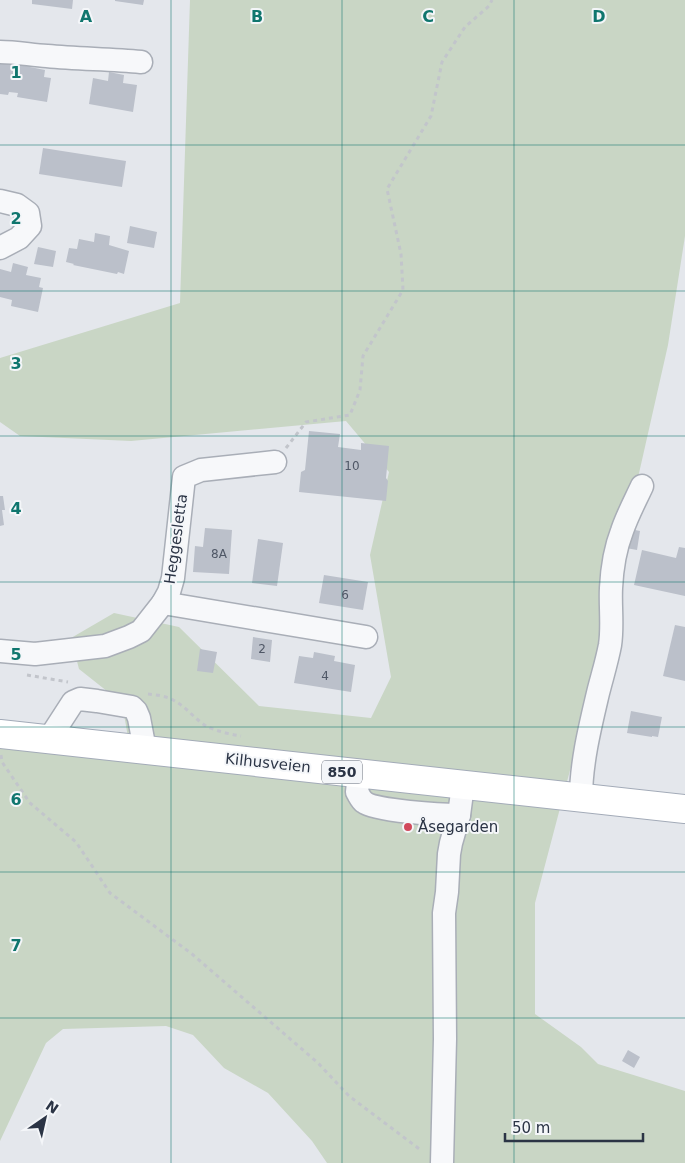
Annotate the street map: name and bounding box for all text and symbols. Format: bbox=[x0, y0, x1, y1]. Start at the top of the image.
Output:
text: A bbox=[80, 7, 93, 26]
text: B bbox=[251, 7, 263, 26]
text: C bbox=[422, 7, 434, 26]
text: D bbox=[592, 7, 606, 26]
text: 1 bbox=[10, 63, 22, 82]
text: 2 bbox=[10, 209, 22, 228]
text: 3 bbox=[10, 354, 22, 373]
house number: 10 bbox=[344, 459, 360, 473]
street label: Heggesletta bbox=[161, 493, 191, 585]
text: 4 bbox=[10, 499, 22, 518]
house number: 8A bbox=[211, 547, 228, 561]
house number: 6 bbox=[341, 588, 349, 602]
house number: 2 bbox=[258, 642, 266, 656]
text: 5 bbox=[10, 645, 22, 664]
house number: 4 bbox=[321, 669, 329, 683]
street label: Kilhusveien bbox=[224, 750, 312, 776]
road number: 850 bbox=[322, 760, 362, 784]
text: 6 bbox=[10, 790, 22, 809]
place label: Åsegarden bbox=[418, 817, 498, 836]
marker: Åsegarden bbox=[402, 821, 414, 833]
text: 7 bbox=[10, 936, 22, 955]
north arrow bbox=[20, 1093, 70, 1143]
text: N bbox=[43, 1097, 62, 1117]
scale bar bbox=[505, 1110, 642, 1142]
text: 50 m bbox=[512, 1119, 550, 1137]

